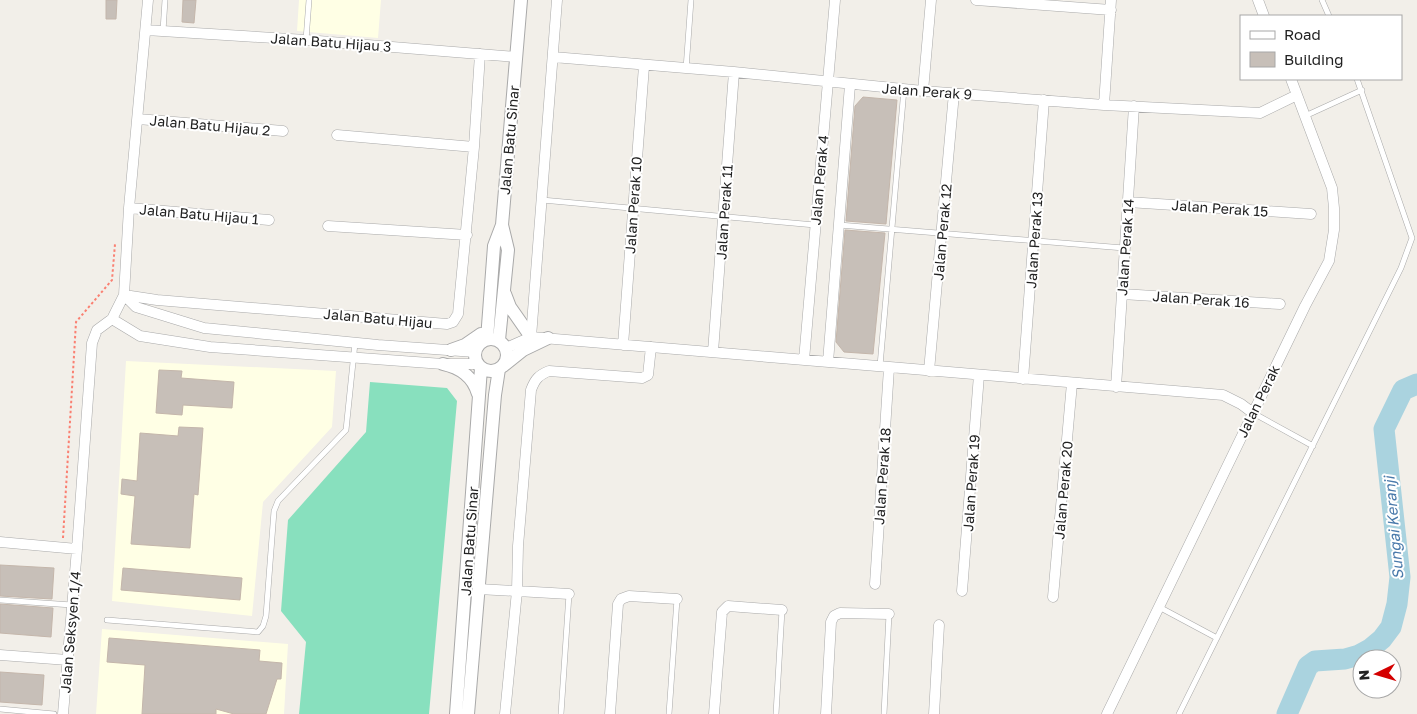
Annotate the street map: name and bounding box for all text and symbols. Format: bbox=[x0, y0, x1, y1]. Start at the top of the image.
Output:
legend bbox=[1240, 15, 1402, 80]
text: Road bbox=[1284, 25, 1321, 43]
street label: Jalan Batu Hijau 3 bbox=[270, 29, 392, 55]
text: Building bbox=[1284, 50, 1344, 68]
street label: Jalan Perak 9 bbox=[881, 79, 973, 103]
street label: Jalan Batu Sinar bbox=[496, 84, 522, 195]
street label: Jalan Batu Hijau 2 bbox=[149, 111, 271, 139]
street label: Jalan Perak 4 bbox=[807, 134, 831, 226]
street label: Jalan Perak 10 bbox=[621, 156, 645, 254]
street label: Jalan Perak 11 bbox=[712, 164, 736, 260]
street label: Jalan Perak 12 bbox=[929, 183, 955, 281]
street label: Jalan Perak 13 bbox=[1022, 191, 1046, 289]
street label: Jalan Perak 15 bbox=[1171, 196, 1269, 220]
street label: Jalan Perak 14 bbox=[1113, 198, 1137, 296]
street label: Jalan Batu Hijau 1 bbox=[139, 200, 260, 228]
street label: Jalan Perak 16 bbox=[1152, 287, 1250, 311]
street label: Jalan Batu Hijau bbox=[323, 305, 433, 331]
street label: Jalan Perak bbox=[1233, 362, 1283, 440]
street label: Jalan Perak 18 bbox=[870, 427, 894, 525]
street label: Jalan Perak 19 bbox=[959, 434, 983, 532]
street label: Jalan Perak 20 bbox=[1050, 440, 1076, 540]
water label: Sungai Keranji bbox=[1379, 474, 1407, 580]
street label: Jalan Batu Sinar bbox=[457, 485, 481, 596]
street label: Jalan Seksyen 1/4 bbox=[56, 570, 84, 694]
north arrow bbox=[1352, 649, 1402, 699]
text: N bbox=[1355, 669, 1372, 681]

